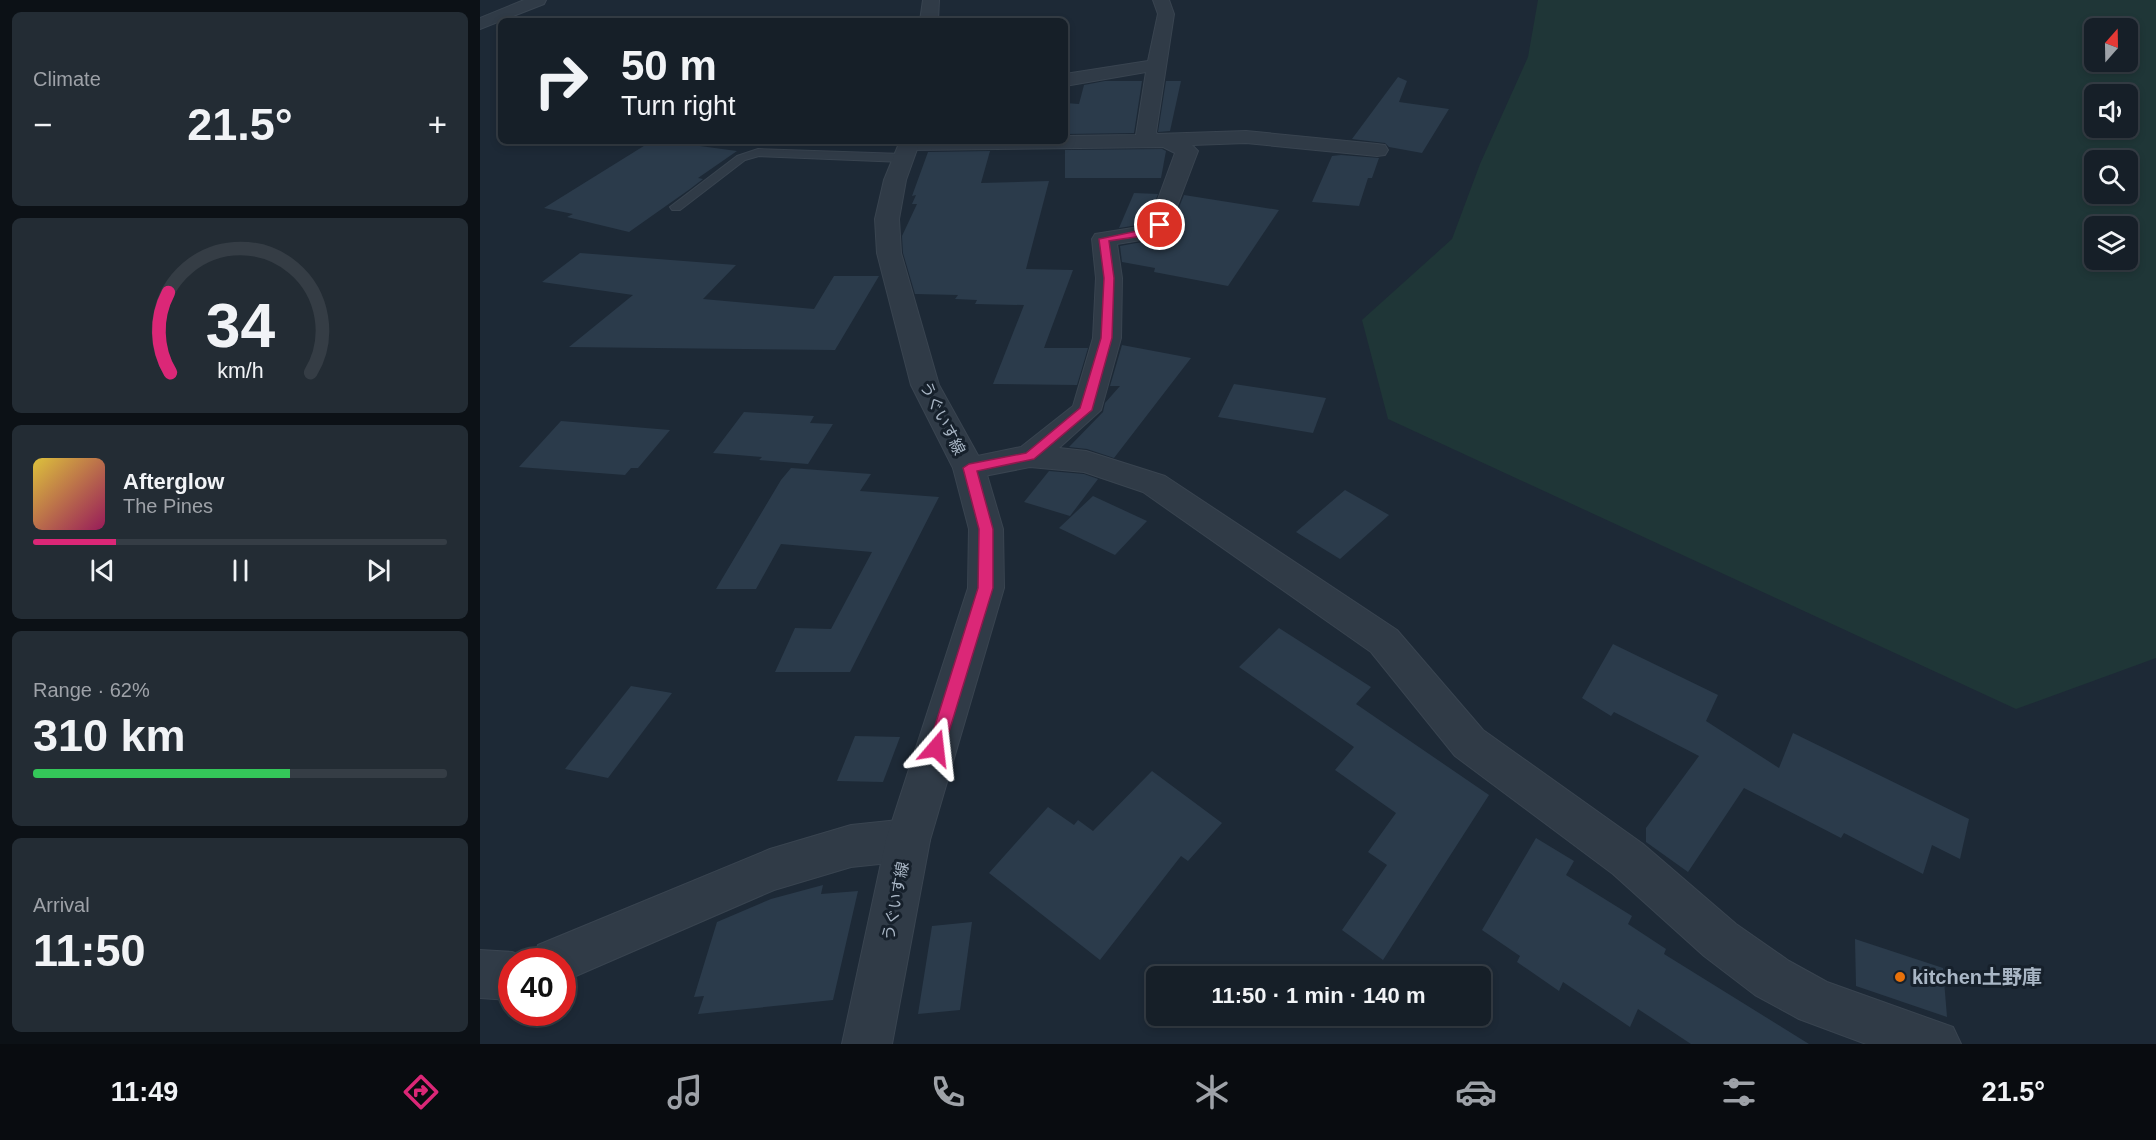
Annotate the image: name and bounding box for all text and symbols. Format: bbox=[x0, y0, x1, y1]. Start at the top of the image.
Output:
north arrow bbox=[2084, 18, 2138, 72]
map controls bbox=[2084, 18, 2138, 270]
icon: right bbox=[522, 42, 600, 120]
text: 50 m bbox=[621, 42, 717, 89]
text: Climate bbox=[33, 68, 101, 90]
button: sound bbox=[2084, 84, 2138, 138]
text: Turn right bbox=[621, 91, 736, 121]
text: 21.5° bbox=[187, 99, 293, 150]
text: − bbox=[33, 106, 52, 143]
text: + bbox=[428, 106, 447, 143]
button: search bbox=[2084, 150, 2138, 204]
pin bbox=[1134, 199, 1185, 250]
icon: arrive bbox=[1143, 208, 1176, 241]
button: layers bbox=[2084, 216, 2138, 270]
text: 34 bbox=[205, 291, 275, 360]
text: km/h bbox=[217, 359, 263, 383]
street label: うぐいす線 bbox=[917, 379, 968, 458]
text: Afterglow bbox=[123, 469, 224, 494]
text: The Pines bbox=[123, 495, 213, 517]
icon: previous bbox=[86, 554, 119, 587]
icon: pause bbox=[224, 554, 257, 587]
icon: next bbox=[362, 554, 395, 587]
text: Range · 62% bbox=[33, 679, 150, 701]
text: 310 km bbox=[33, 710, 186, 761]
position arrow bbox=[904, 716, 968, 780]
street label: うぐいす線 bbox=[880, 860, 911, 942]
text: Arrival bbox=[33, 894, 90, 916]
text: 11:50 bbox=[33, 925, 146, 976]
speed limit sign: 40 bbox=[498, 948, 576, 1026]
place label: kitchen土野庫 bbox=[1912, 966, 2042, 988]
marker: kitchen土野庫 bbox=[1893, 970, 1907, 984]
text: 11:50 · 1 min · 140 m bbox=[1212, 983, 1426, 1008]
icon: directions bbox=[400, 1071, 442, 1113]
icon: music bbox=[664, 1071, 706, 1113]
icon: phone bbox=[927, 1071, 969, 1113]
icon: climate bbox=[1191, 1071, 1233, 1113]
icon: car bbox=[1455, 1071, 1497, 1113]
icon: filters bbox=[1718, 1071, 1760, 1113]
text: 11:49 bbox=[111, 1077, 178, 1107]
text: 21.5° bbox=[1982, 1077, 2045, 1107]

